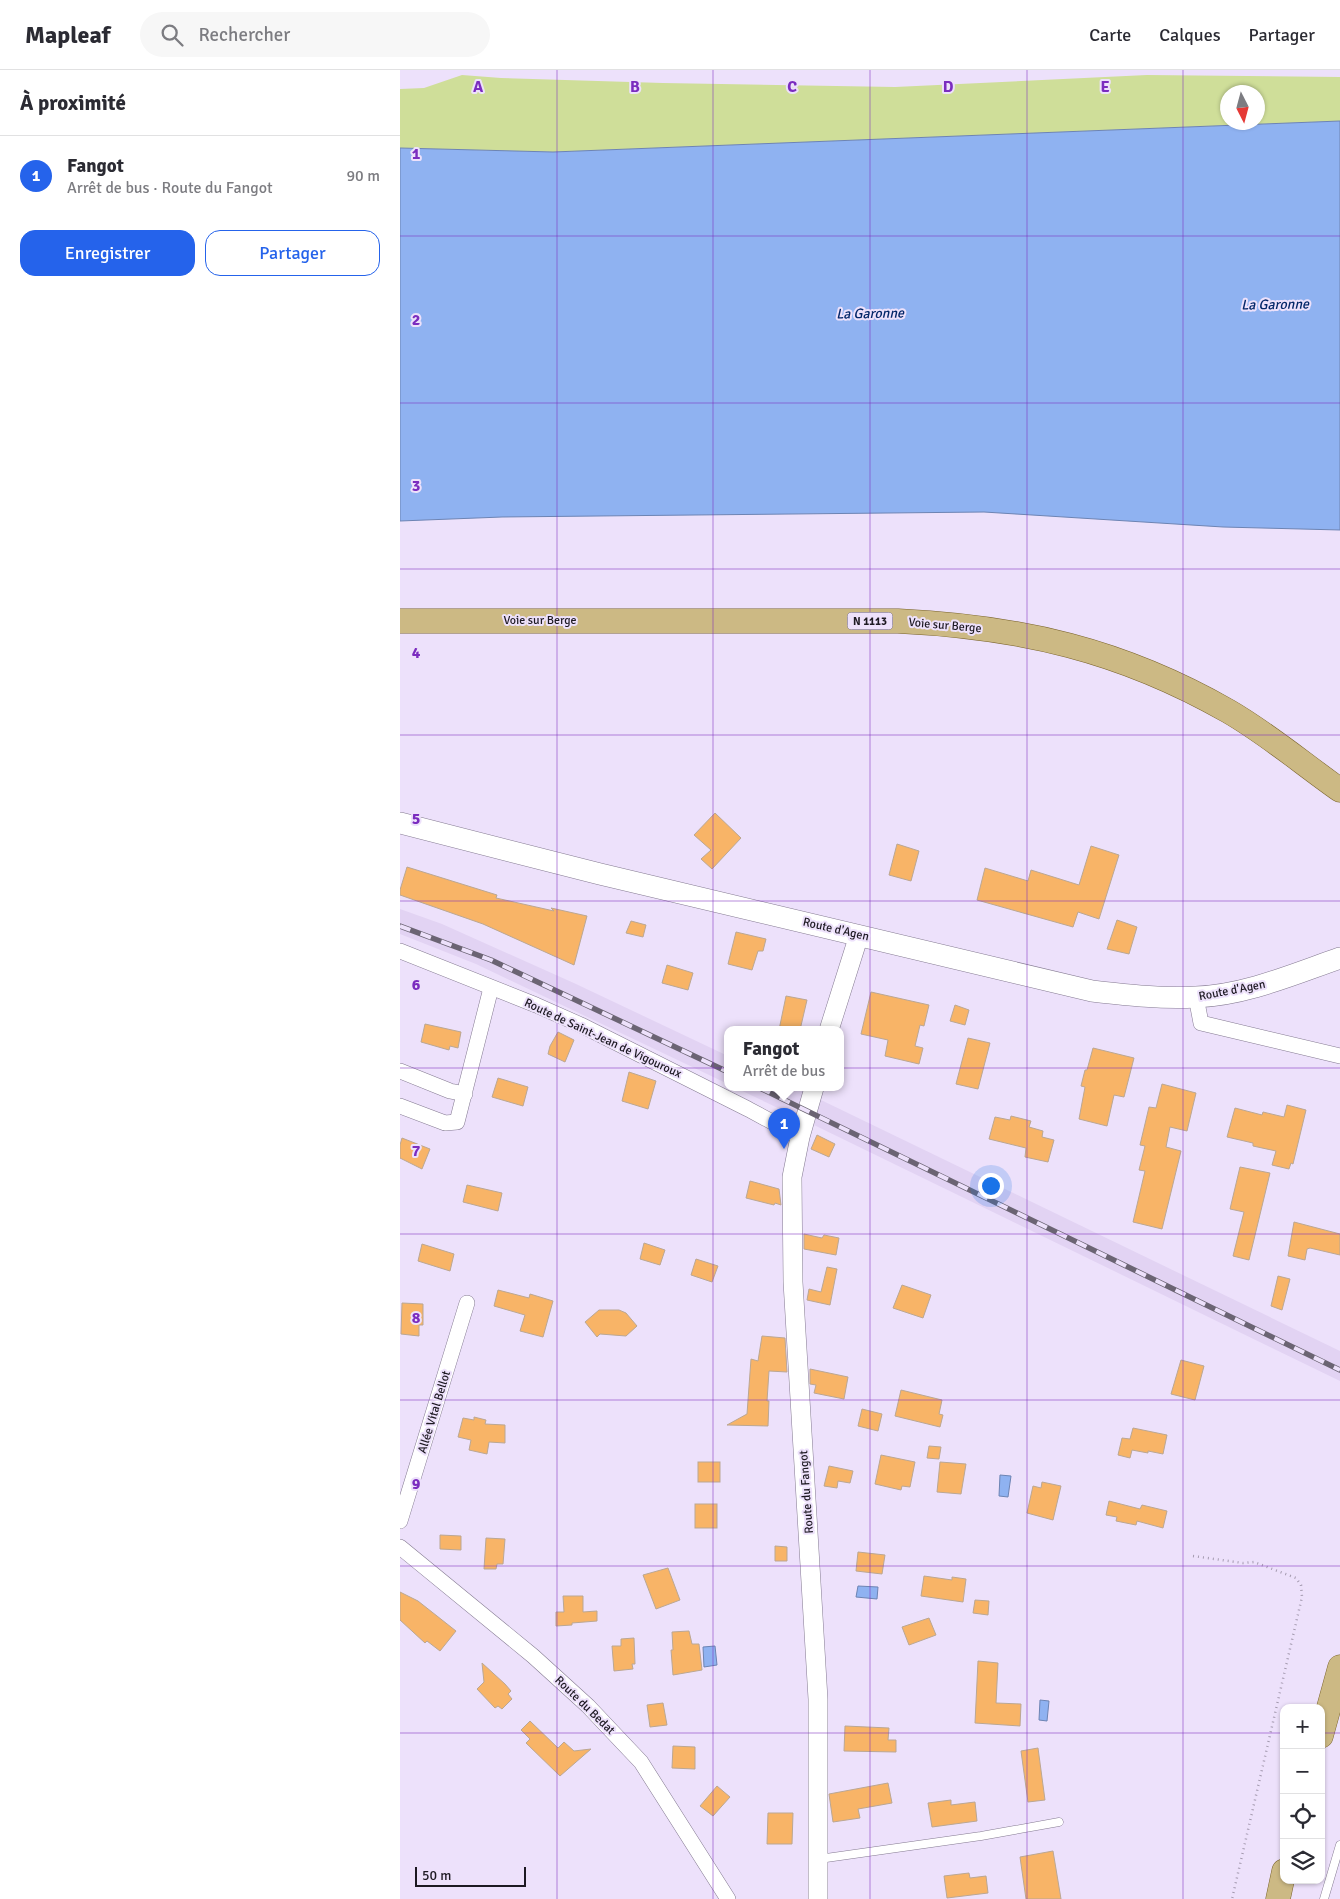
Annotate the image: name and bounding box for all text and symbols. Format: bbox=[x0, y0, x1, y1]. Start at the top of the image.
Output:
search box bbox=[140, 12, 490, 57]
text: Mapleaf bbox=[25, 20, 110, 50]
icon: search bbox=[158, 21, 186, 49]
text: Rechercher bbox=[198, 23, 290, 47]
text: Carte bbox=[1089, 24, 1131, 46]
text: Calques bbox=[1159, 24, 1221, 46]
text: Partager bbox=[1249, 24, 1315, 46]
text: A bbox=[473, 77, 484, 97]
text: B bbox=[630, 77, 640, 97]
text: C bbox=[787, 77, 797, 97]
text: D bbox=[943, 77, 954, 97]
text: E bbox=[1100, 77, 1110, 97]
north arrow bbox=[1220, 85, 1265, 130]
text: À proximité bbox=[20, 90, 126, 116]
text: 1 bbox=[412, 144, 421, 164]
text: Fangot bbox=[67, 154, 124, 178]
text: 1 bbox=[32, 166, 40, 186]
text: 90 m bbox=[346, 166, 380, 186]
text: Arrêt de bus · Route du Fangot bbox=[67, 178, 273, 198]
button: Enregistrer bbox=[20, 230, 195, 276]
button: Partager bbox=[205, 230, 380, 276]
water label: La Garonne bbox=[1241, 295, 1310, 314]
water label: La Garonne bbox=[836, 304, 905, 323]
text: 2 bbox=[412, 310, 420, 330]
text: 3 bbox=[412, 476, 420, 496]
road number: N 1113 bbox=[848, 612, 892, 630]
street label: Voie sur Berge bbox=[503, 613, 577, 628]
street label: Voie sur Berge bbox=[908, 615, 982, 636]
text: 4 bbox=[412, 643, 421, 663]
text: 5 bbox=[412, 809, 420, 829]
street label: Route d'Agen bbox=[801, 915, 870, 944]
text: 6 bbox=[412, 975, 421, 995]
street label: Route d'Agen bbox=[1198, 977, 1267, 1004]
street label: Route de Saint-Jean de Vigouroux bbox=[522, 995, 684, 1082]
popup bbox=[724, 1026, 844, 1091]
text: Fangot bbox=[743, 1037, 799, 1061]
text: Arrêt de bus bbox=[743, 1061, 825, 1081]
pin: 1 bbox=[768, 1108, 800, 1149]
text: 7 bbox=[412, 1141, 421, 1161]
your location bbox=[978, 1173, 1004, 1199]
text: 8 bbox=[412, 1308, 421, 1328]
street label: Allée Vital Bellot bbox=[415, 1369, 454, 1455]
street label: Route du Fangot bbox=[796, 1450, 817, 1534]
text: 9 bbox=[412, 1474, 421, 1494]
street label: Route du Bedat bbox=[551, 1673, 618, 1738]
map controls bbox=[1280, 1704, 1325, 1884]
button: + bbox=[1280, 1704, 1325, 1749]
button: − bbox=[1280, 1749, 1325, 1794]
button: locate bbox=[1280, 1794, 1325, 1839]
button: layers bbox=[1280, 1839, 1325, 1884]
scale bar bbox=[415, 1864, 526, 1887]
text: 50 m bbox=[422, 1867, 451, 1884]

